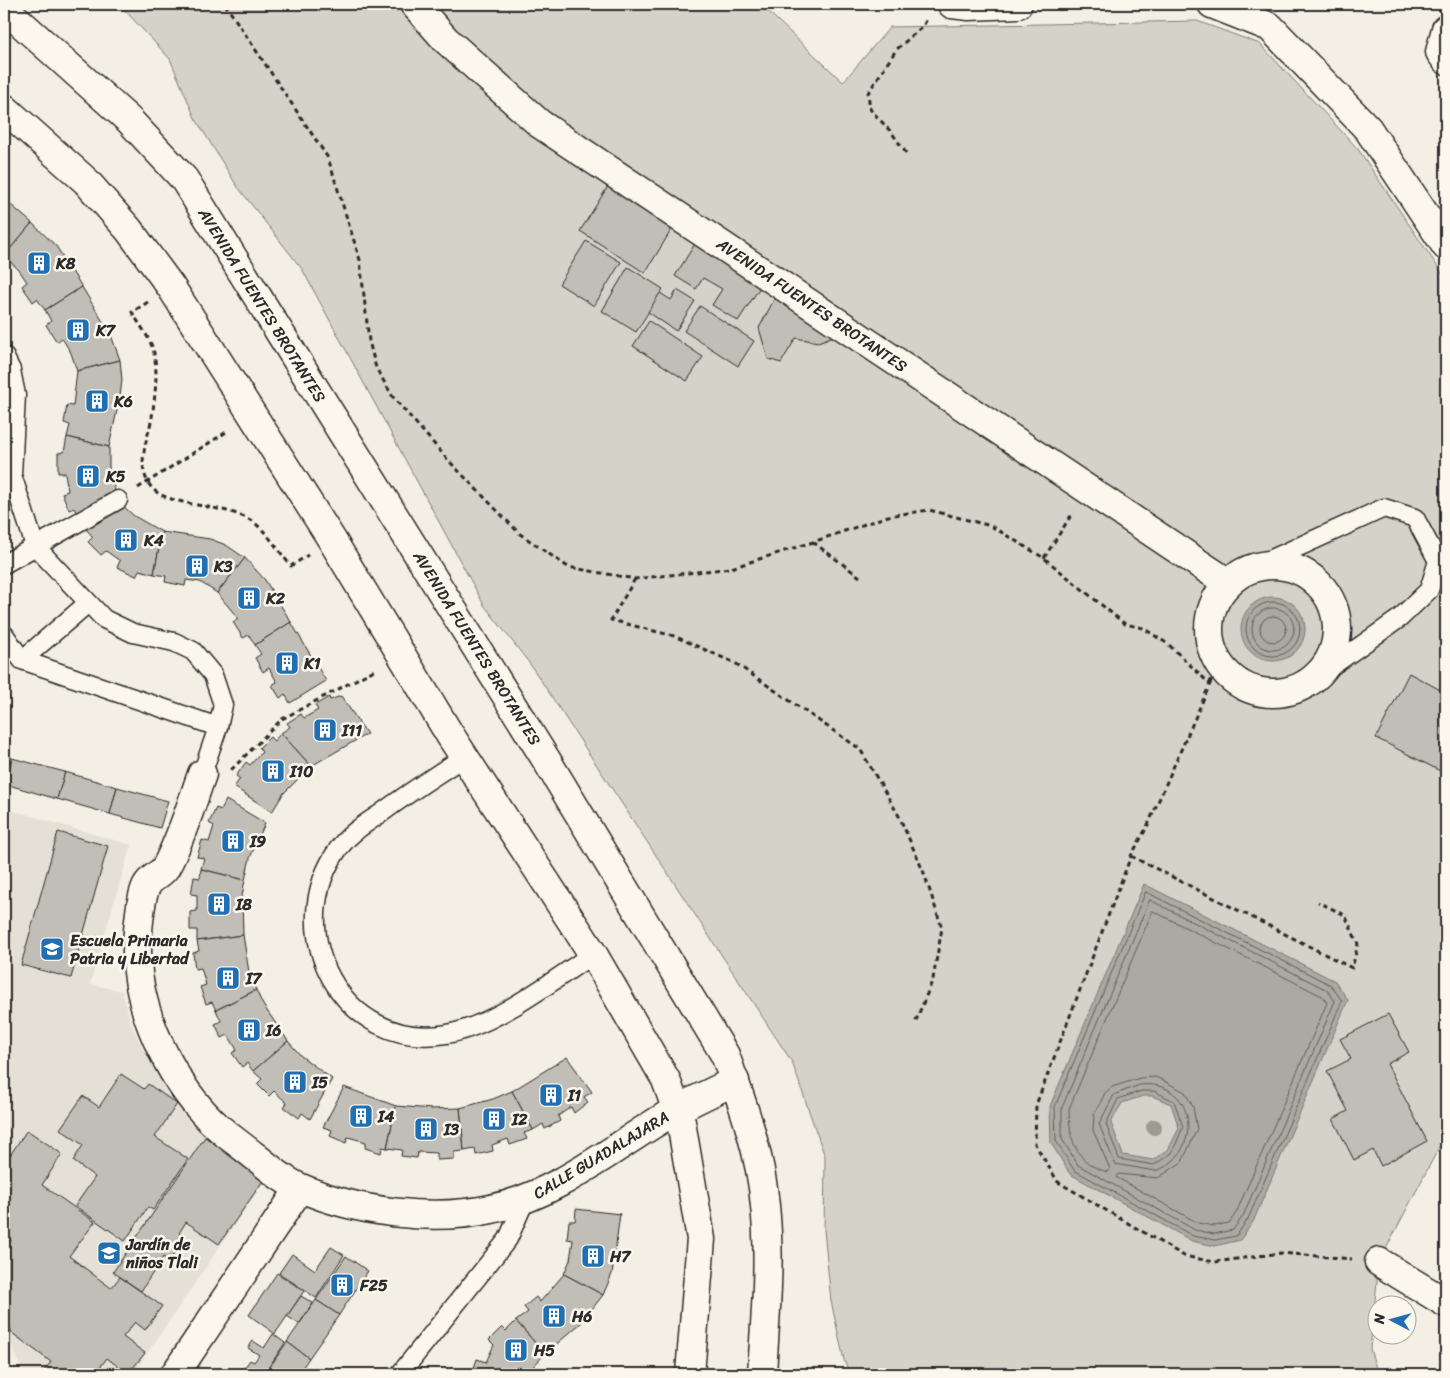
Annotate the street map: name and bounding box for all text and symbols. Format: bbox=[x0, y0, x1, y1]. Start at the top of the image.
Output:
street label: AVENIDA FUENTES BROTANTES bbox=[189, 201, 334, 408]
street label: AVENIDA FUENTES BROTANTES bbox=[710, 229, 913, 380]
place label: K8 bbox=[55, 249, 76, 278]
building icon: K8 bbox=[26, 250, 52, 276]
place label: K7 bbox=[95, 316, 117, 345]
building icon: K7 bbox=[65, 317, 91, 343]
place label: K6 bbox=[113, 387, 133, 416]
building icon: K6 bbox=[84, 388, 110, 414]
place label: K5 bbox=[105, 462, 126, 491]
building icon: K5 bbox=[75, 463, 101, 489]
place label: K4 bbox=[143, 526, 164, 555]
building icon: K4 bbox=[113, 527, 139, 553]
street label: AVENIDA FUENTES BROTANTES bbox=[404, 544, 549, 751]
place label: K3 bbox=[213, 552, 233, 581]
building icon: K3 bbox=[184, 553, 210, 579]
place label: K2 bbox=[265, 584, 286, 613]
building icon: K2 bbox=[236, 585, 262, 611]
place label: K1 bbox=[303, 649, 321, 678]
building icon: K1 bbox=[274, 650, 300, 676]
place label: I11 bbox=[341, 716, 362, 745]
building icon: I11 bbox=[312, 717, 338, 743]
place label: I10 bbox=[289, 757, 313, 786]
building icon: I10 bbox=[260, 758, 286, 784]
place label: I9 bbox=[249, 827, 266, 856]
building icon: I9 bbox=[220, 828, 246, 854]
place label: I8 bbox=[235, 890, 252, 919]
building icon: I8 bbox=[206, 891, 232, 917]
place label: Escuela Primaria Patria y Libertad bbox=[70, 926, 190, 973]
school or university icon: Escuela Primaria Patria y Libertad bbox=[39, 936, 65, 962]
place label: I7 bbox=[245, 964, 263, 993]
building icon: I7 bbox=[215, 965, 241, 991]
place label: I6 bbox=[265, 1016, 281, 1045]
building icon: I6 bbox=[236, 1017, 262, 1043]
place label: I5 bbox=[311, 1068, 328, 1097]
building icon: I5 bbox=[282, 1069, 308, 1095]
place label: I1 bbox=[567, 1081, 581, 1110]
building icon: I1 bbox=[538, 1082, 564, 1108]
place label: I4 bbox=[377, 1102, 394, 1131]
building icon: I4 bbox=[348, 1103, 374, 1129]
street label: CALLE GUADALAJARA bbox=[527, 1103, 675, 1207]
place label: I2 bbox=[511, 1105, 528, 1134]
building icon: I2 bbox=[481, 1106, 507, 1132]
place label: I3 bbox=[443, 1115, 459, 1144]
building icon: I3 bbox=[413, 1116, 439, 1142]
place label: Jardín de niños Tlali bbox=[125, 1230, 199, 1277]
school or university icon: Jardín de niños Tlali bbox=[96, 1240, 122, 1266]
place label: H7 bbox=[609, 1242, 632, 1271]
building icon: H7 bbox=[580, 1243, 606, 1269]
place label: F25 bbox=[359, 1271, 388, 1300]
building icon: F25 bbox=[329, 1272, 355, 1298]
north arrow bbox=[1368, 1296, 1418, 1346]
place label: H6 bbox=[571, 1302, 592, 1331]
building icon: H6 bbox=[541, 1303, 567, 1329]
text: N bbox=[1367, 1312, 1393, 1326]
place label: H5 bbox=[533, 1336, 555, 1365]
building icon: H5 bbox=[503, 1337, 529, 1363]

